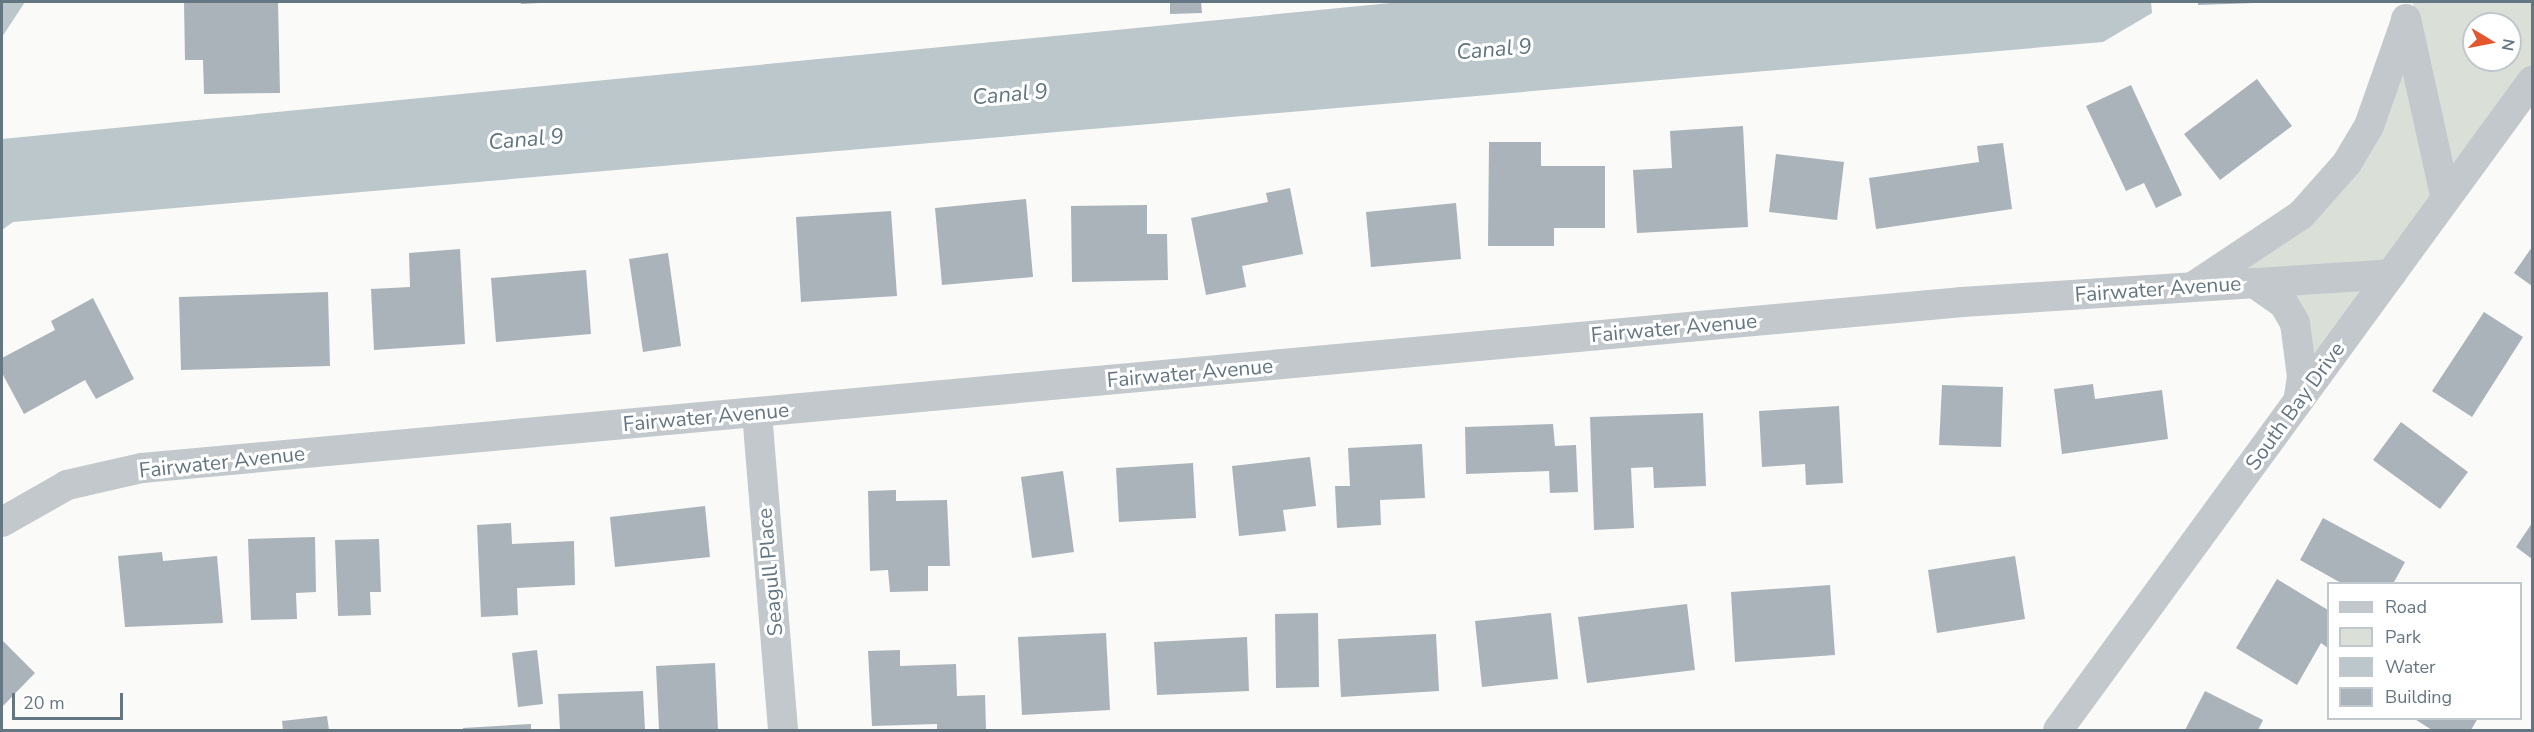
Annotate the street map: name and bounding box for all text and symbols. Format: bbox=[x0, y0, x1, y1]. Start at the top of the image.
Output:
north arrow bbox=[2462, 12, 2522, 72]
water label: Canal 9 bbox=[1455, 34, 1533, 66]
text: N bbox=[2496, 37, 2520, 53]
water label: Canal 9 bbox=[971, 79, 1049, 111]
water label: Canal 9 bbox=[487, 124, 565, 156]
street label: Fairwater Avenue bbox=[2074, 271, 2242, 307]
street label: Fairwater Avenue bbox=[1590, 308, 1758, 348]
street label: South Bay Drive bbox=[2240, 337, 2350, 475]
street label: Fairwater Avenue bbox=[1106, 353, 1274, 393]
street label: Fairwater Avenue bbox=[622, 397, 790, 437]
street label: Fairwater Avenue bbox=[138, 441, 306, 483]
street label: Seagull Place bbox=[752, 507, 788, 637]
legend bbox=[2327, 582, 2522, 720]
text: Road bbox=[2385, 595, 2427, 619]
text: Park bbox=[2385, 625, 2421, 649]
text: Water bbox=[2385, 655, 2436, 679]
scale bar bbox=[15, 681, 126, 719]
text: Building bbox=[2385, 685, 2452, 709]
text: 20 m bbox=[23, 691, 65, 715]

